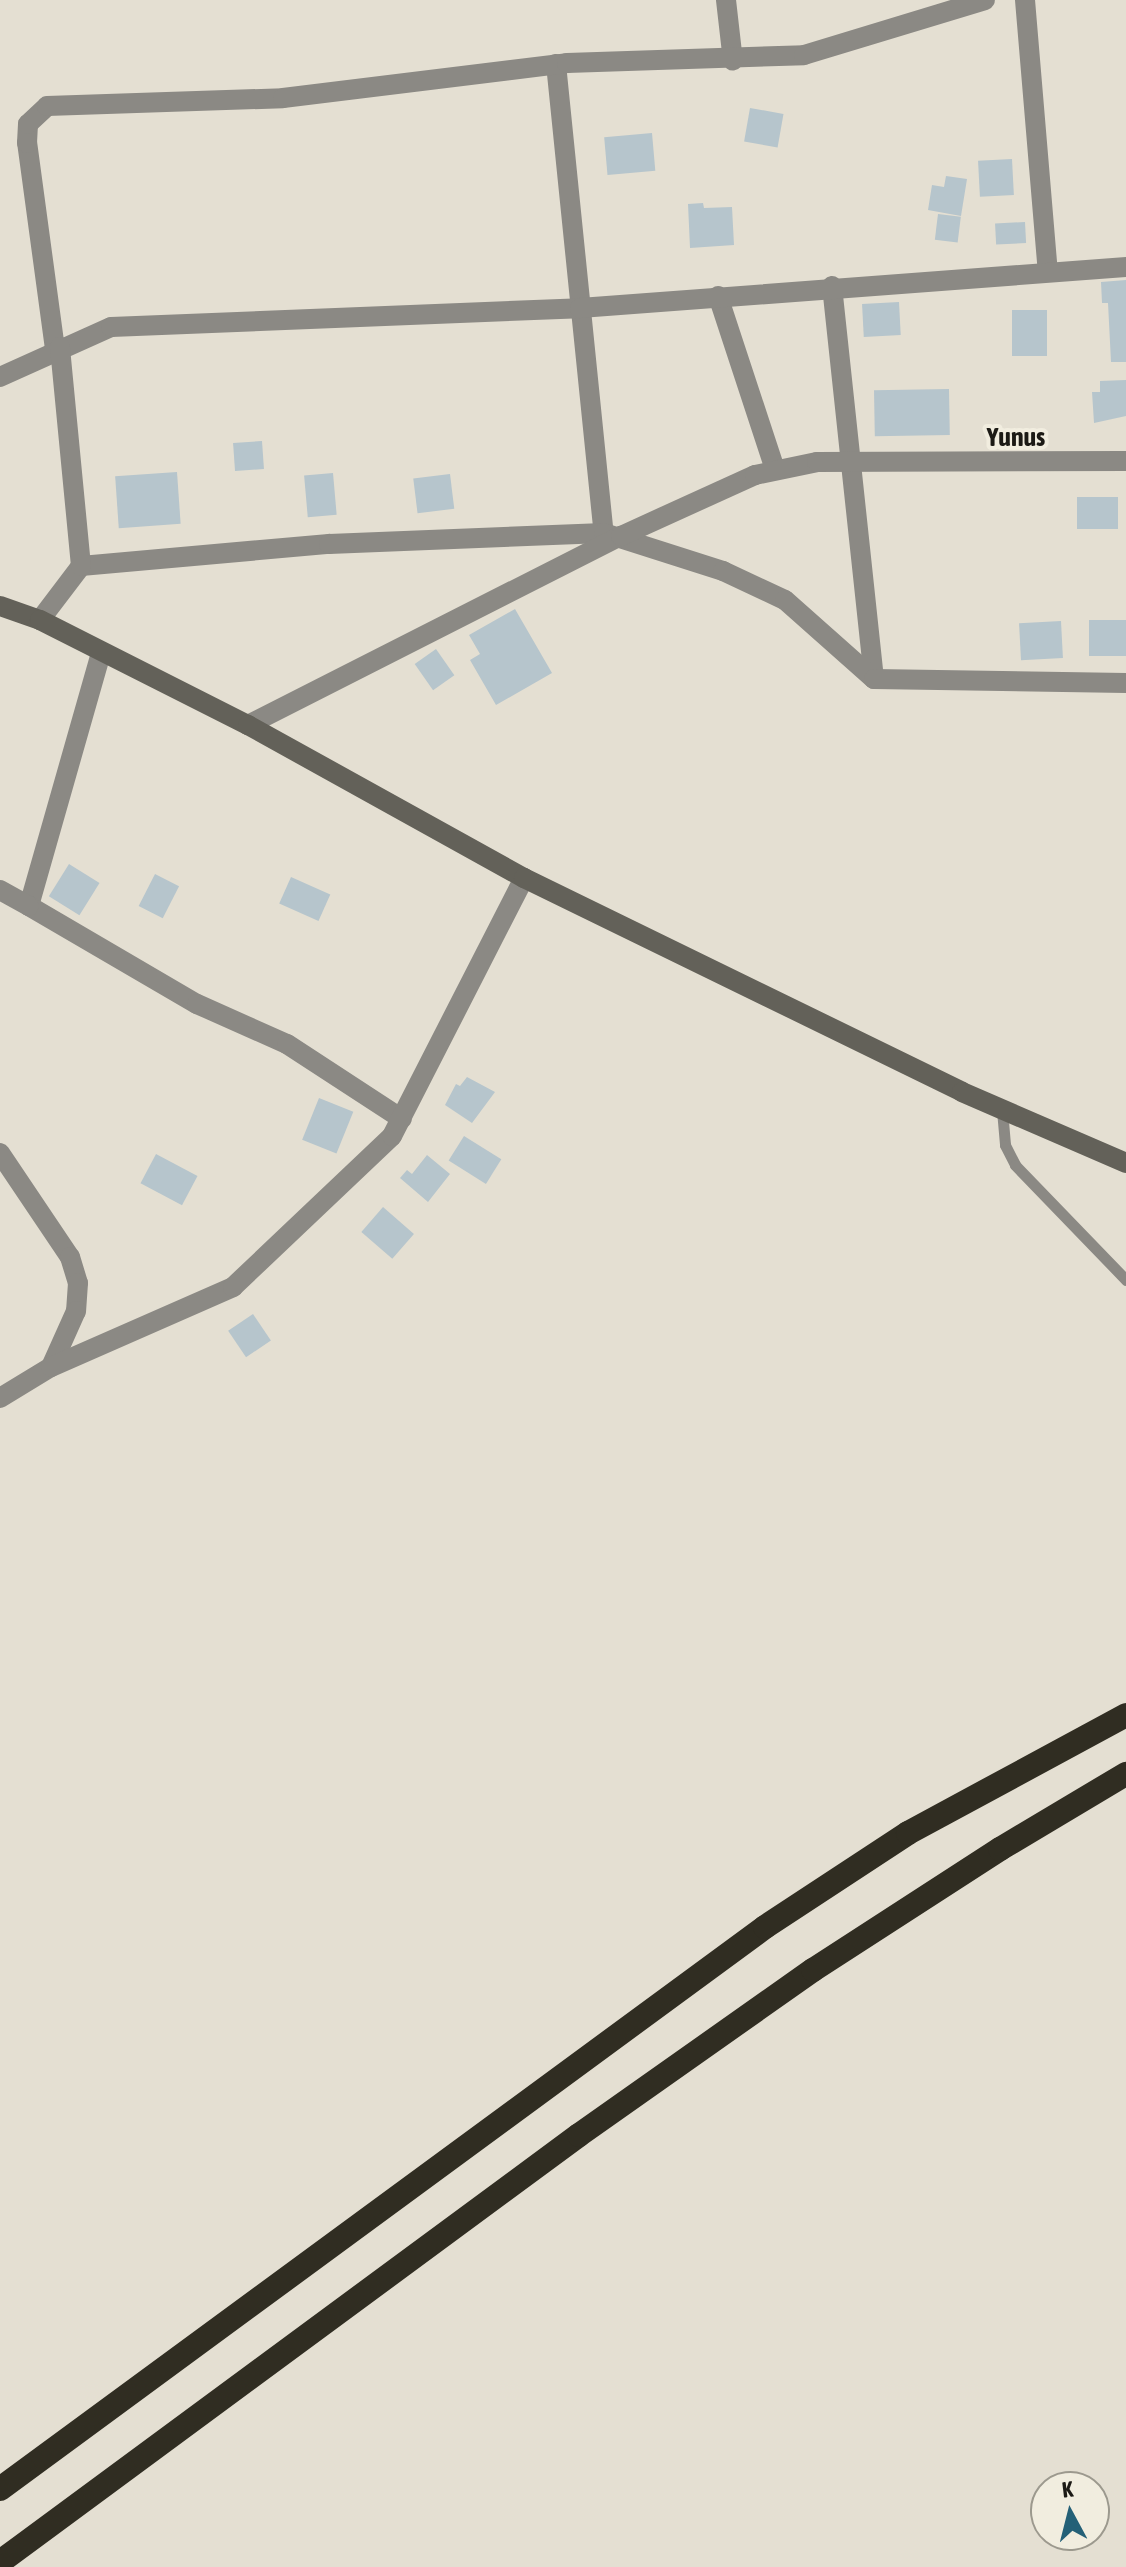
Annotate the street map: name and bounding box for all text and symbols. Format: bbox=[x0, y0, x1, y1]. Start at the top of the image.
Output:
district label: Yunus bbox=[987, 422, 1045, 454]
north arrow bbox=[1030, 2471, 1110, 2551]
text: K bbox=[1060, 2476, 1074, 2503]

